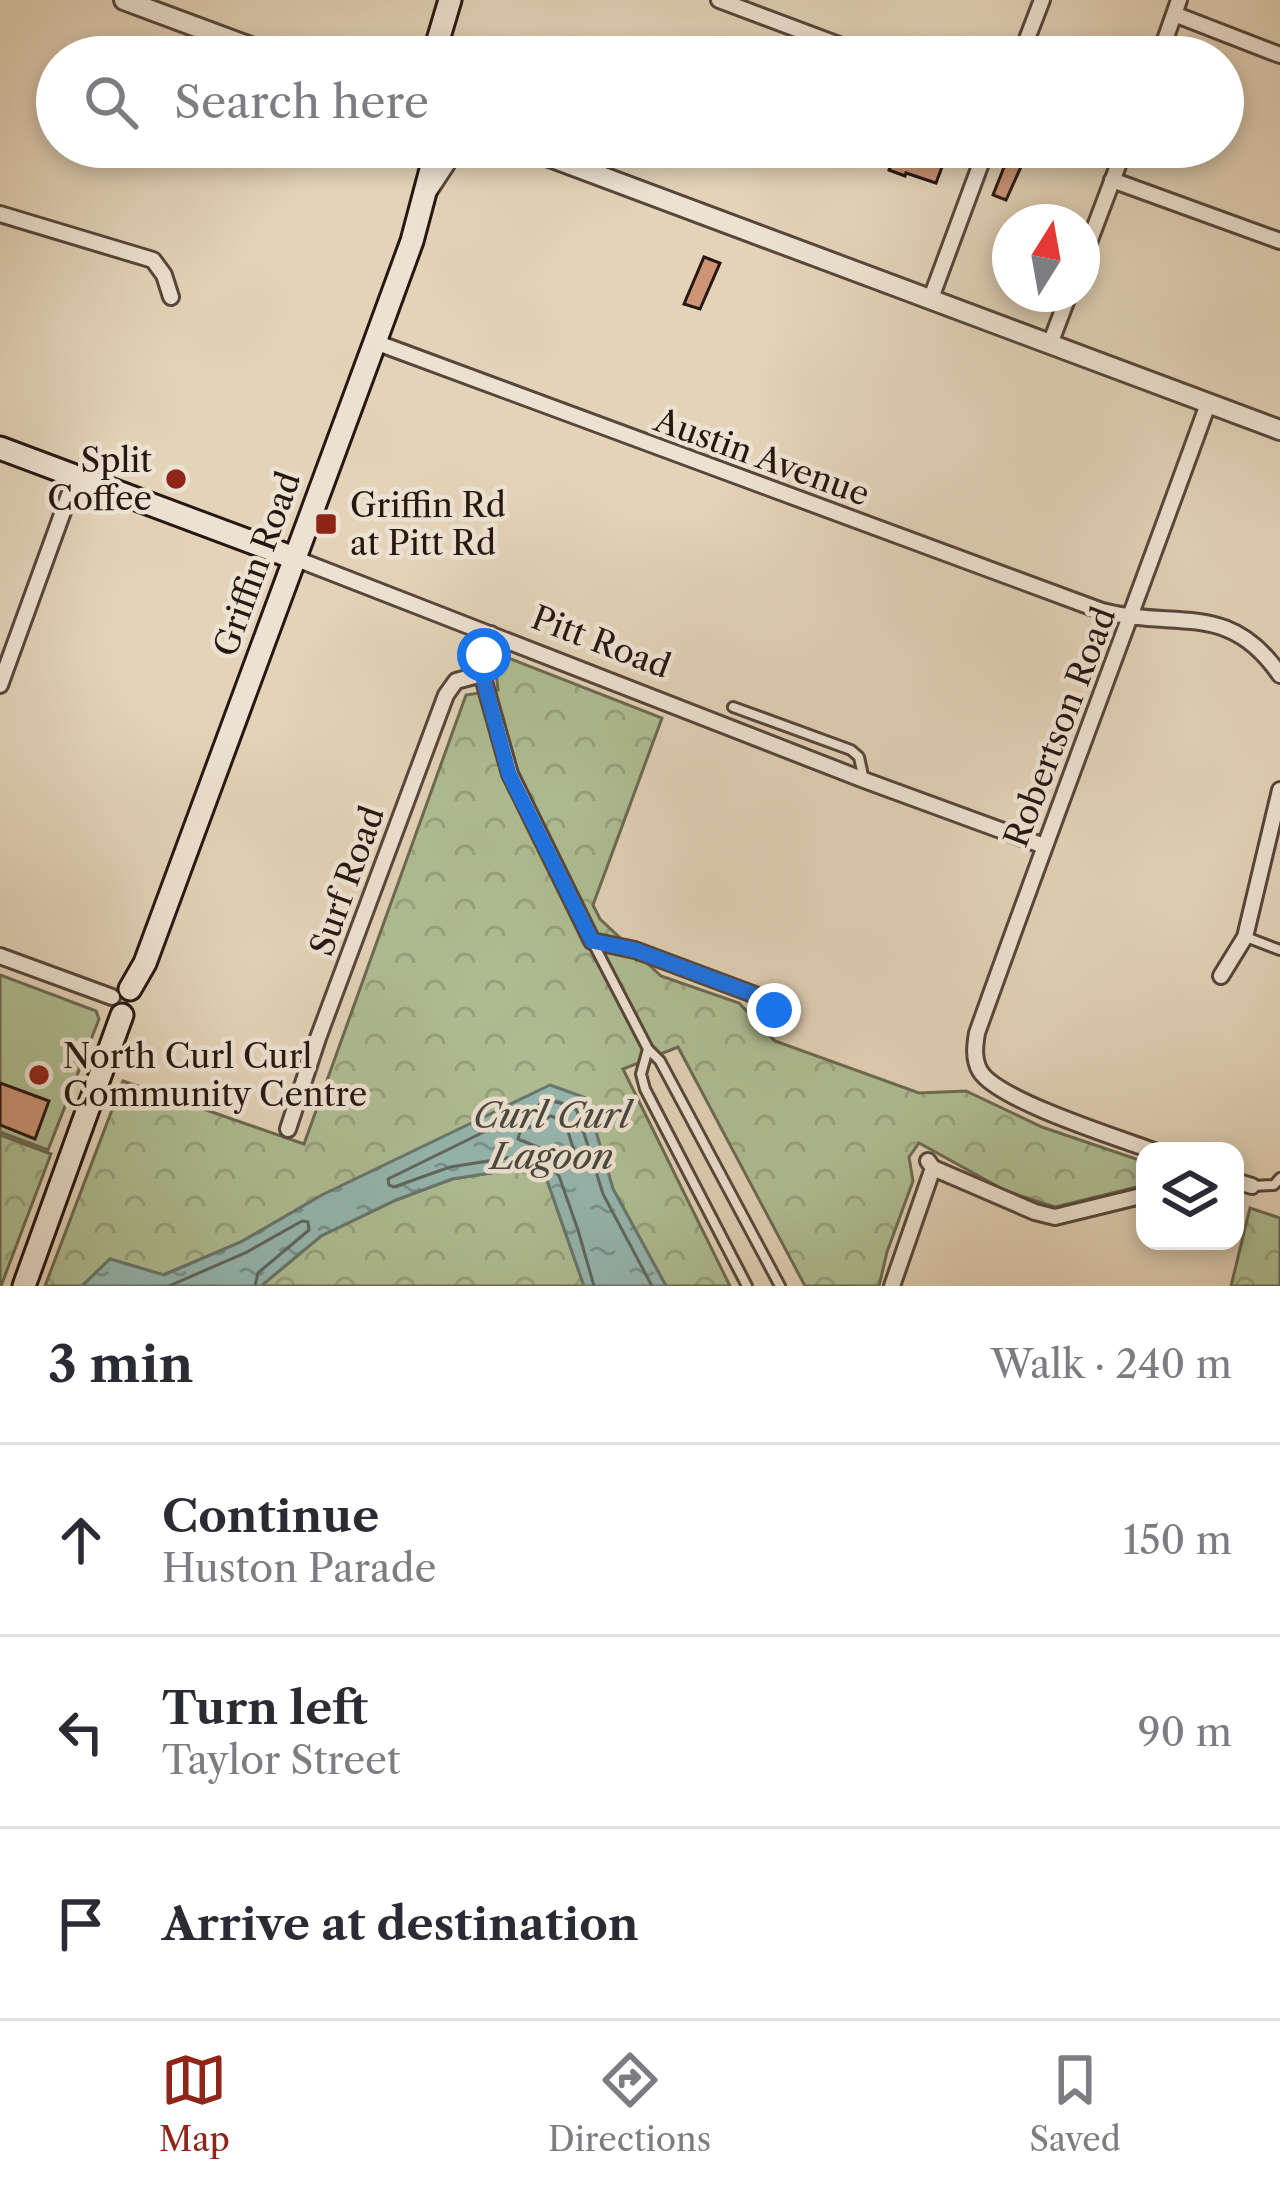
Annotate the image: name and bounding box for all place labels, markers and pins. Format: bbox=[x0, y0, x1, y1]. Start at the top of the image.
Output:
place label: Split Coffee bbox=[47, 440, 152, 519]
marker: Split Coffee bbox=[163, 466, 189, 492]
place label: Griffin Rd at Pitt Rd bbox=[350, 485, 506, 564]
marker: Griffin Rd at Pitt Rd bbox=[313, 511, 339, 537]
place label: North Curl Curl Community Centre bbox=[63, 1036, 367, 1115]
marker: North Curl Curl Community Centre bbox=[26, 1062, 52, 1088]

